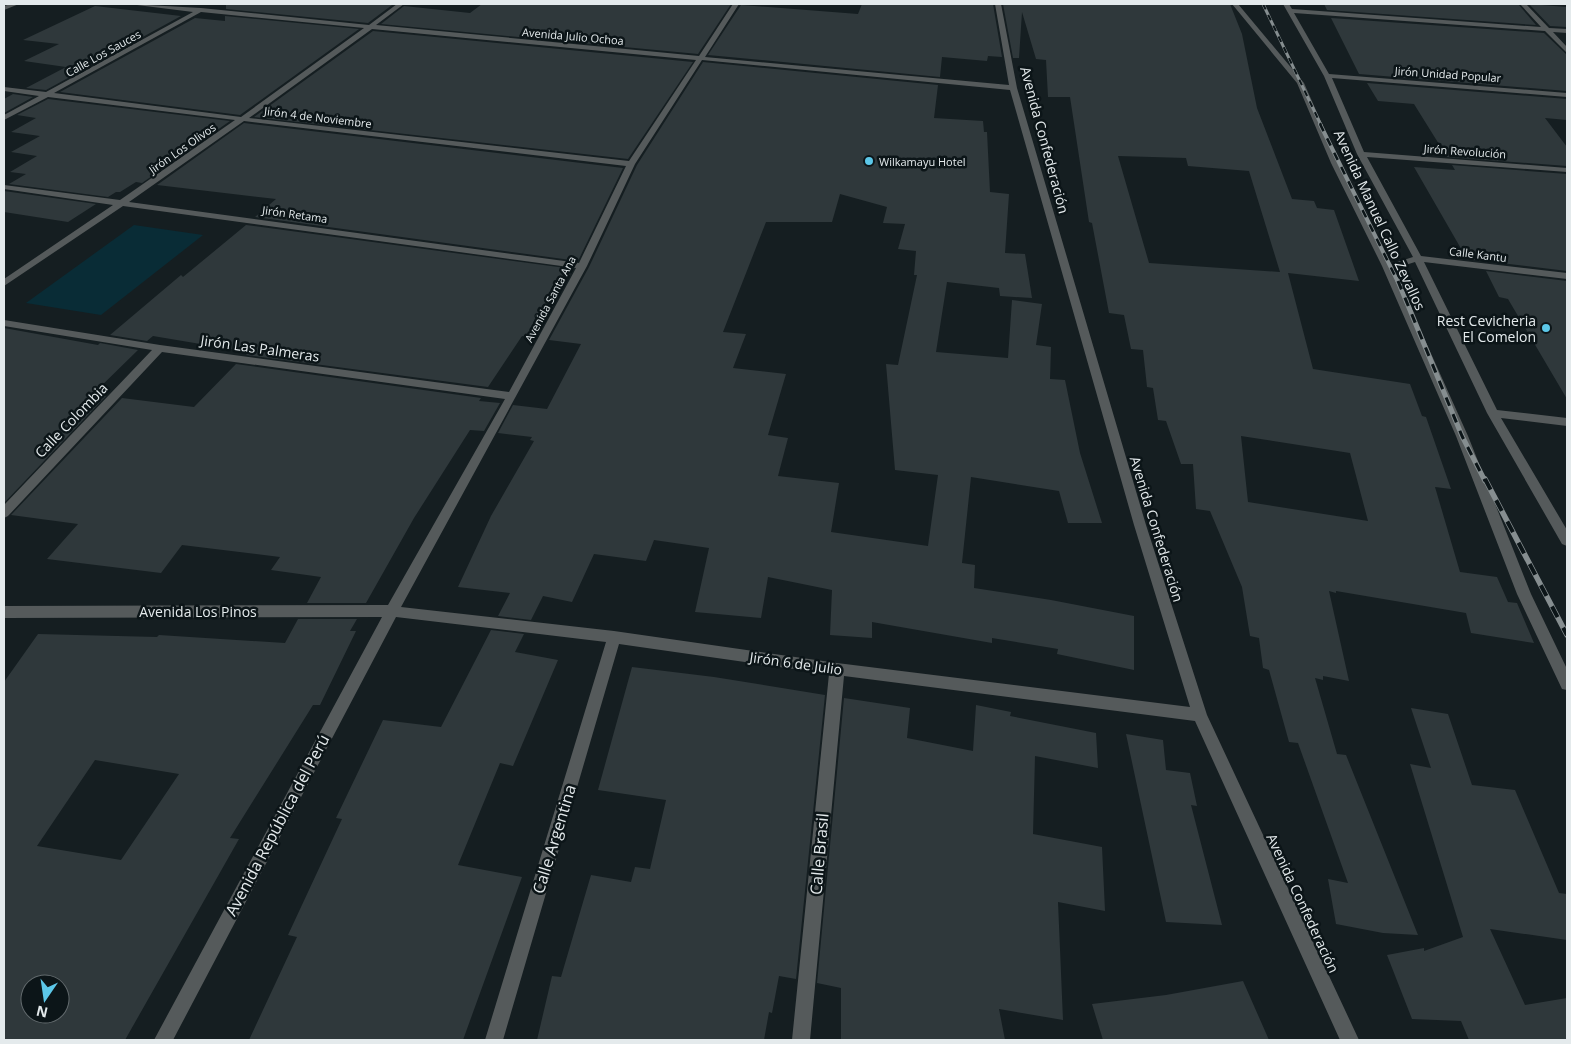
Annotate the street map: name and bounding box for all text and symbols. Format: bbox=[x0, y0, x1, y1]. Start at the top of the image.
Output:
street label: Avenida Julio Ochoa bbox=[522, 24, 624, 48]
street label: Calle Los Sauces bbox=[63, 26, 143, 80]
street label: Jirón Unidad Popular bbox=[1393, 63, 1502, 85]
street label: Avenida Confederación bbox=[1016, 64, 1074, 216]
street label: Jirón 4 de Noviembre bbox=[262, 103, 373, 131]
street label: Jirón Los Olivos bbox=[145, 119, 218, 177]
street label: Avenida Manuel Callo Zevallos bbox=[1330, 127, 1430, 314]
street label: Jirón Revolución bbox=[1422, 141, 1507, 161]
place label: Wilkamayu Hotel bbox=[879, 154, 966, 169]
marker: Wilkamayu Hotel bbox=[863, 155, 875, 167]
street label: Jirón Retama bbox=[260, 202, 329, 226]
street label: Calle Kantu bbox=[1448, 243, 1508, 265]
street label: Avenida Santa Ana bbox=[521, 253, 579, 345]
place label: Rest Cevicheria El Comelon bbox=[1437, 311, 1536, 346]
marker: Rest Cevicheria El Comelon bbox=[1540, 322, 1552, 334]
street label: Jirón Las Palmeras bbox=[197, 330, 321, 366]
street label: Calle Colombia bbox=[30, 378, 112, 462]
street label: Avenida Confederación bbox=[1126, 454, 1188, 604]
street label: Avenida Los Pinos bbox=[139, 602, 257, 621]
street label: Jirón 6 de Julio bbox=[747, 647, 843, 679]
street label: Avenida República del Perú bbox=[220, 730, 334, 920]
street label: Calle Argentina bbox=[527, 782, 581, 896]
street label: Calle Brasil bbox=[804, 812, 834, 896]
street label: Avenida Confederación bbox=[1262, 830, 1344, 976]
north arrow bbox=[20, 974, 70, 1024]
text: N bbox=[34, 1002, 50, 1023]

